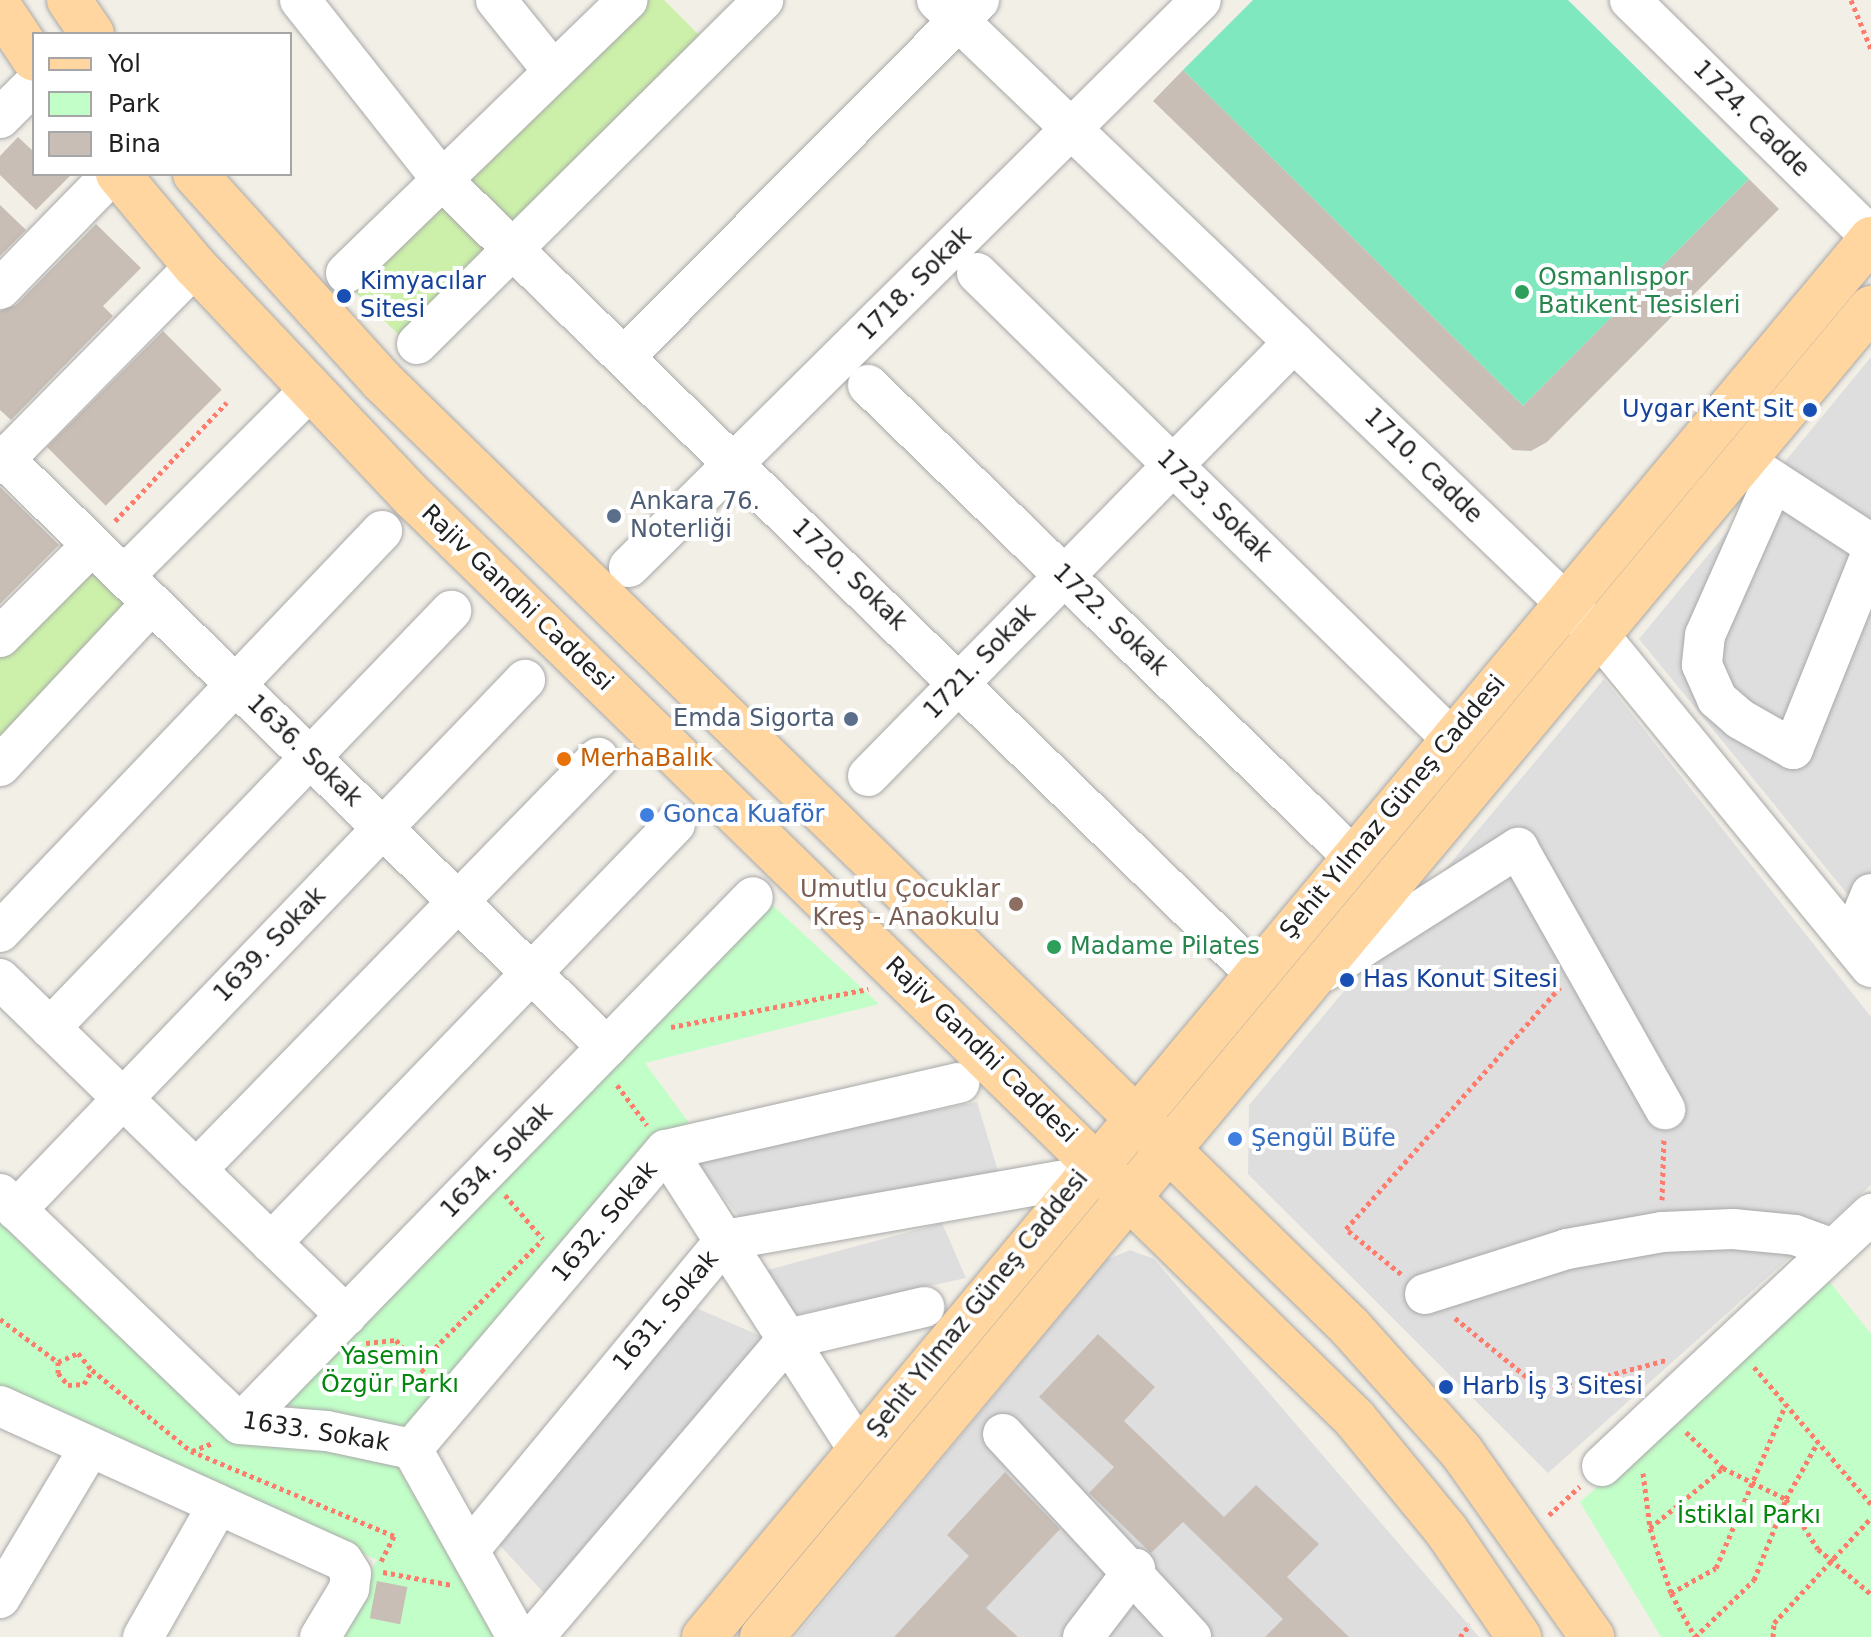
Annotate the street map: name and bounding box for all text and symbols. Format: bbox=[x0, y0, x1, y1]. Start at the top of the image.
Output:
legend bbox=[32, 32, 292, 176]
text: Yol bbox=[108, 50, 141, 78]
street label: 1724. Cadde bbox=[1687, 55, 1815, 183]
text: Park bbox=[108, 90, 160, 118]
text: Bina bbox=[108, 130, 161, 158]
street label: 1718. Sokak bbox=[852, 221, 978, 347]
place label: Osmanlıspor Batıkent Tesisleri bbox=[1538, 264, 1740, 320]
place label: Kimyacılar Sitesi bbox=[360, 268, 486, 324]
marker: Osmanlıspor Batıkent Tesisleri bbox=[1513, 283, 1531, 301]
marker: Kimyacılar Sitesi bbox=[335, 287, 353, 305]
place label: Uygar Kent Sit bbox=[1622, 396, 1794, 424]
marker: Uygar Kent Sit bbox=[1801, 401, 1819, 419]
street label: 1710. Cadde bbox=[1358, 402, 1488, 530]
street label: 1723. Sokak bbox=[1151, 444, 1277, 568]
place label: Ankara 76. Noterliği bbox=[630, 488, 760, 544]
street label: Rajiv Gandhi Caddesi bbox=[415, 499, 619, 697]
marker: Ankara 76. Noterliği bbox=[605, 507, 623, 525]
street label: 1720. Sokak bbox=[786, 513, 912, 637]
street label: 1722. Sokak bbox=[1047, 558, 1173, 682]
street label: 1721. Sokak bbox=[918, 599, 1042, 725]
street label: Şehit Yılmaz Güneş Caddesi bbox=[1274, 669, 1512, 945]
street label: 1636. Sokak bbox=[241, 689, 367, 813]
place label: Emda Sigorta bbox=[673, 705, 835, 733]
marker: Emda Sigorta bbox=[842, 710, 860, 728]
place label: MerhaBalık bbox=[580, 745, 713, 773]
marker: MerhaBalık bbox=[555, 750, 573, 768]
place label: Gonca Kuaför bbox=[663, 801, 824, 829]
marker: Gonca Kuaför bbox=[638, 806, 656, 824]
place label: Umutlu Çocuklar Kreş - Anaokulu bbox=[800, 876, 1000, 932]
street label: 1639. Sokak bbox=[208, 882, 332, 1008]
marker: Umutlu Çocuklar Kreş - Anaokulu bbox=[1007, 895, 1025, 913]
place label: Madame Pilates bbox=[1070, 933, 1260, 961]
marker: Madame Pilates bbox=[1045, 938, 1063, 956]
street label: Rajiv Gandhi Caddesi bbox=[879, 951, 1083, 1149]
place label: Has Konut Sitesi bbox=[1363, 966, 1558, 994]
marker: Has Konut Sitesi bbox=[1338, 971, 1356, 989]
street label: 1634. Sokak bbox=[435, 1098, 559, 1224]
place label: Şengül Büfe bbox=[1251, 1125, 1396, 1153]
marker: Şengül Büfe bbox=[1226, 1130, 1244, 1148]
street label: 1632. Sokak bbox=[546, 1156, 664, 1288]
street label: Şehit Yılmaz Güneş Caddesi bbox=[861, 1165, 1095, 1443]
street label: 1631. Sokak bbox=[607, 1245, 725, 1377]
park label: Yasemin Özgür Parkı bbox=[321, 1343, 459, 1399]
place label: Harb İş 3 Sitesi bbox=[1462, 1373, 1643, 1401]
marker: Harb İş 3 Sitesi bbox=[1437, 1378, 1455, 1396]
street label: 1633. Sokak bbox=[240, 1406, 392, 1458]
park label: İstiklal Parkı bbox=[1677, 1502, 1821, 1530]

